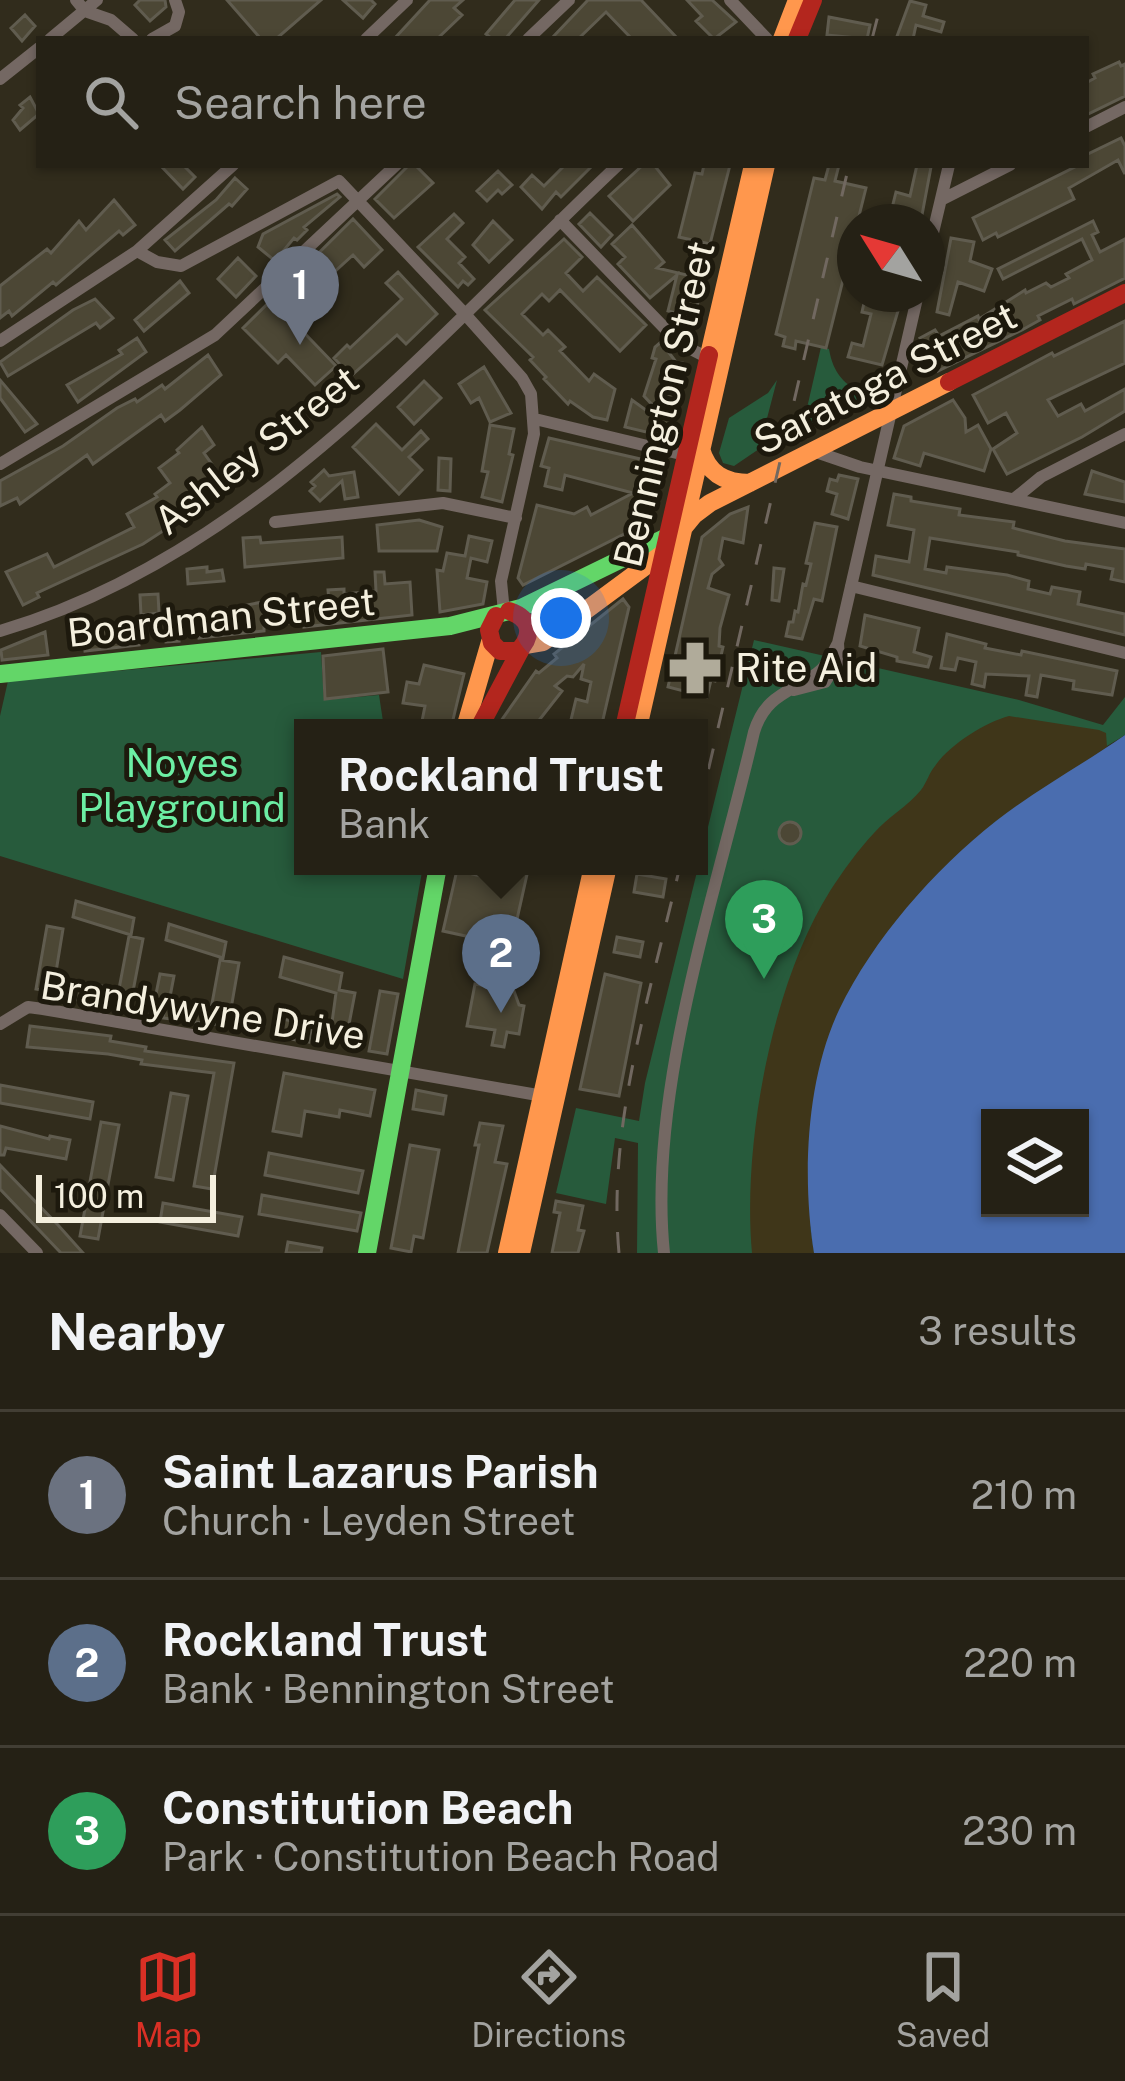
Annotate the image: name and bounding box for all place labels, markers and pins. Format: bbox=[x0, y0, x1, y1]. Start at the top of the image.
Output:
pin: 1 bbox=[261, 246, 339, 345]
pharmacy icon: Rite Aid bbox=[666, 639, 724, 697]
place label: Rite Aid bbox=[735, 645, 877, 691]
pin: 3 bbox=[725, 880, 803, 979]
pin: 2 bbox=[462, 914, 540, 1013]

